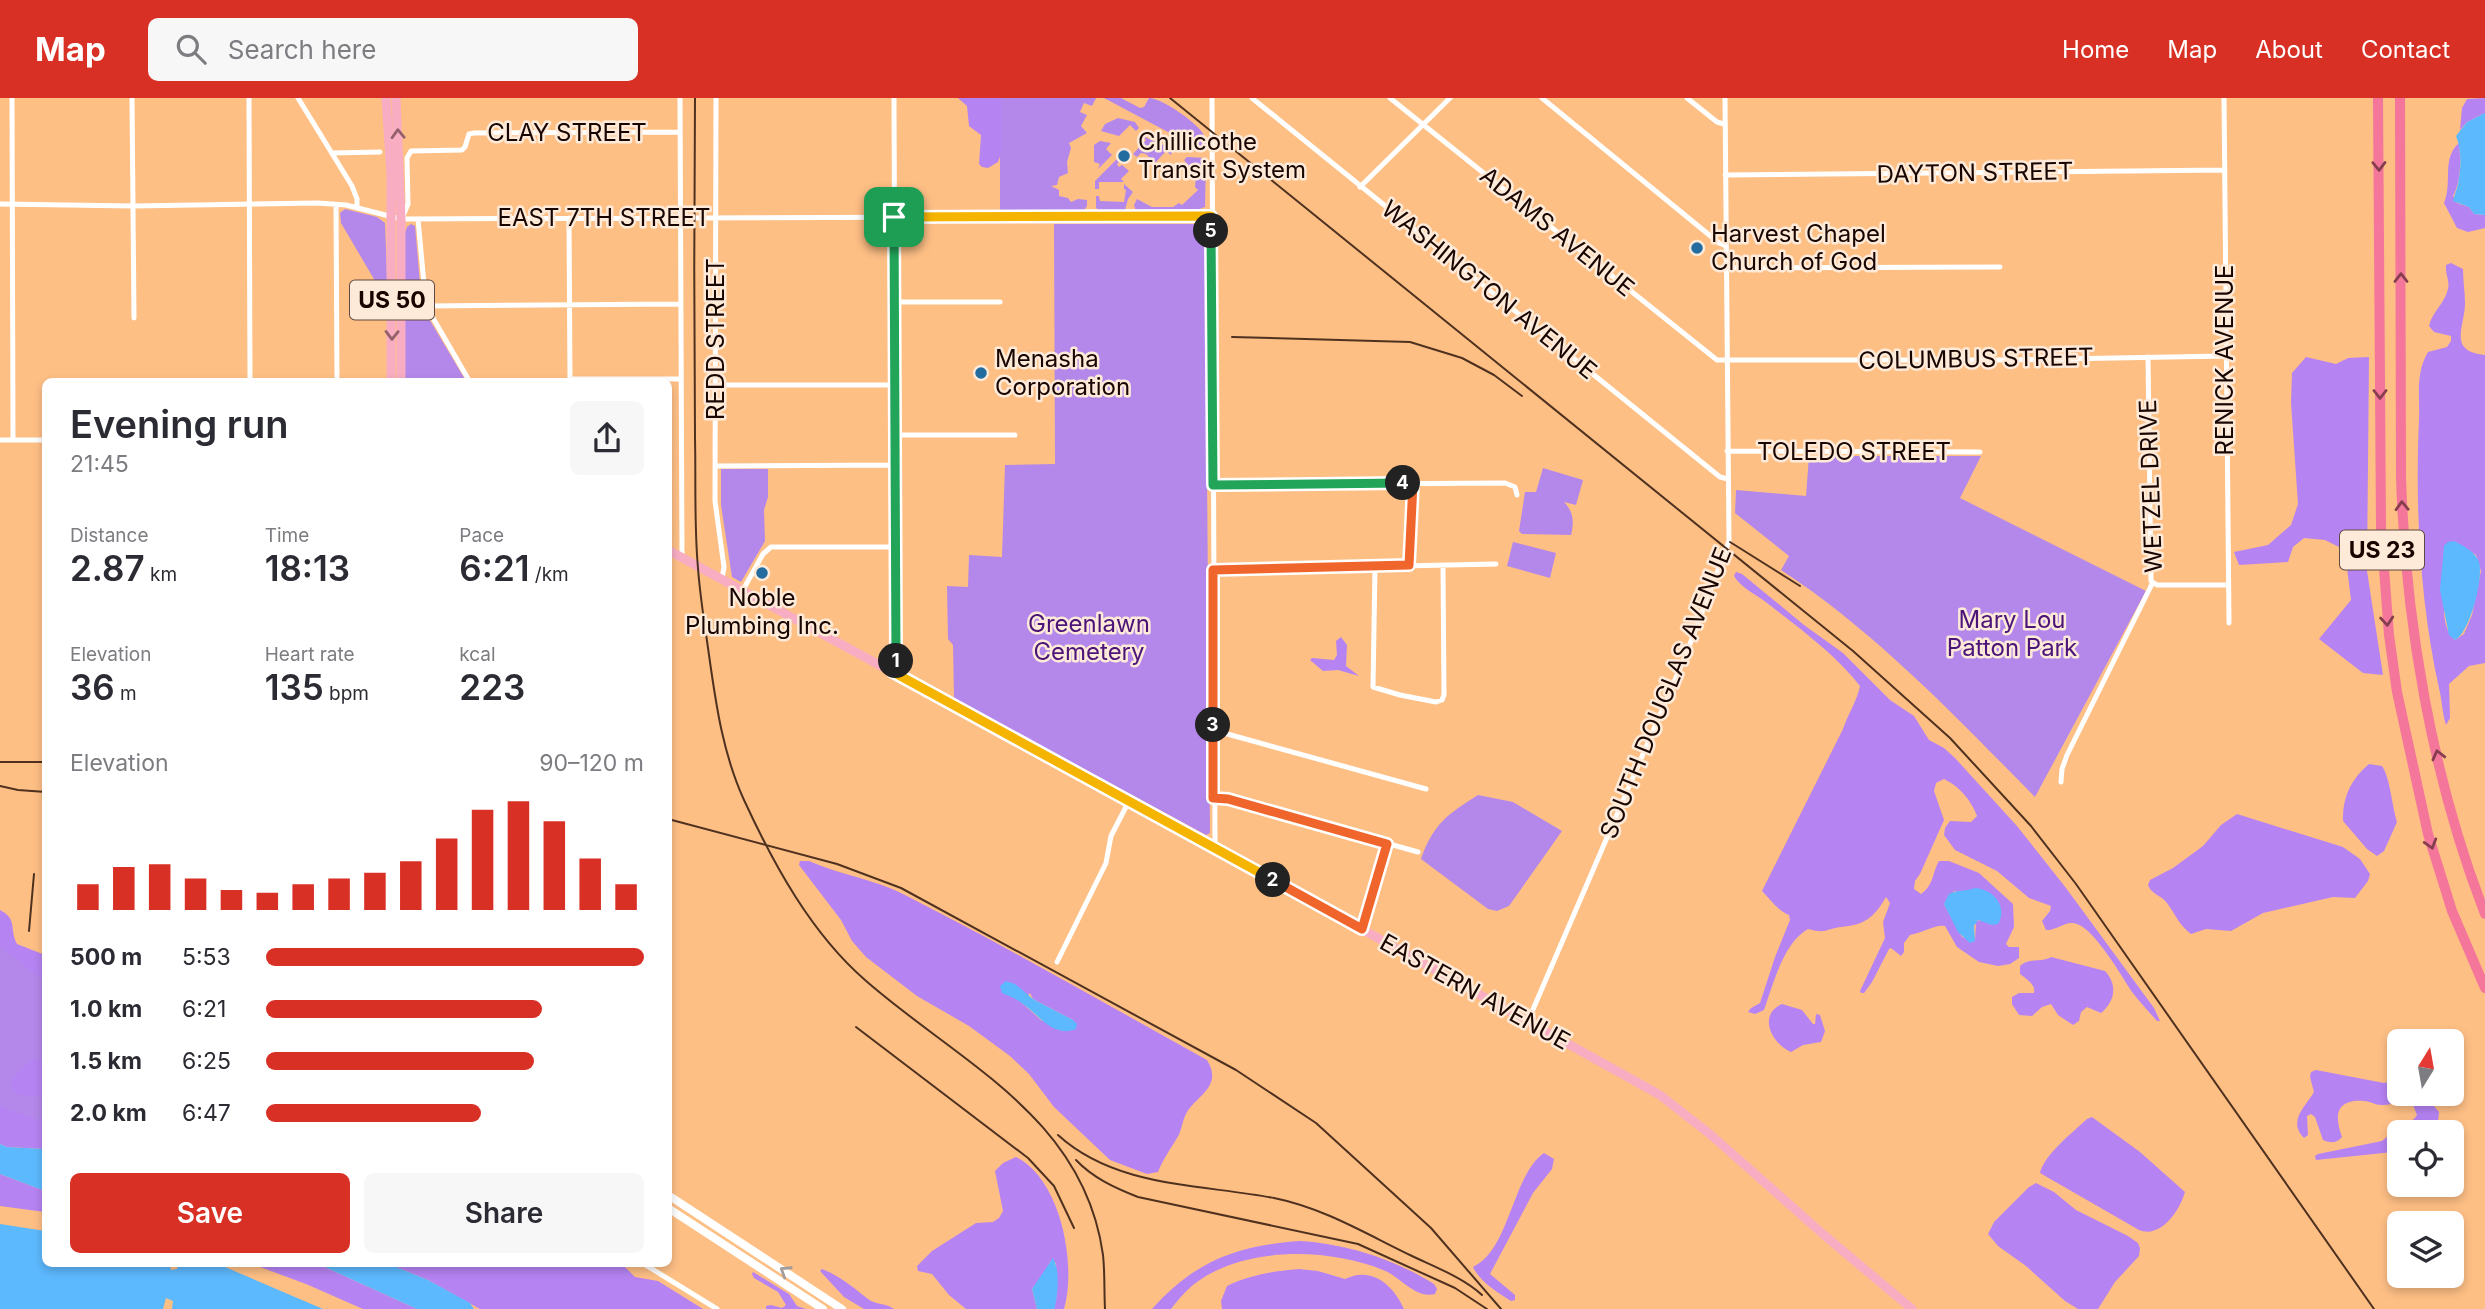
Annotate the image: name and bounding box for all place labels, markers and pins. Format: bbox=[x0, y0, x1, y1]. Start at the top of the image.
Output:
place label: Chillicothe Transit System bbox=[1138, 127, 1306, 184]
marker: Chillicothe Transit System bbox=[1116, 148, 1132, 164]
pin bbox=[864, 187, 924, 247]
pin: 5 bbox=[1194, 214, 1228, 248]
place label: Harvest Chapel Church of God bbox=[1711, 219, 1886, 276]
marker: Harvest Chapel Church of God bbox=[1689, 240, 1705, 256]
place label: Menasha Corporation bbox=[995, 344, 1130, 401]
marker: Menasha Corporation bbox=[973, 365, 989, 381]
pin: 4 bbox=[1386, 466, 1420, 500]
marker: Noble Plumbing Inc. bbox=[754, 565, 770, 581]
place label: Noble Plumbing Inc. bbox=[685, 583, 839, 640]
pin: 1 bbox=[878, 644, 914, 678]
pin: 3 bbox=[1196, 708, 1230, 742]
pin: 2 bbox=[1256, 862, 1290, 898]

